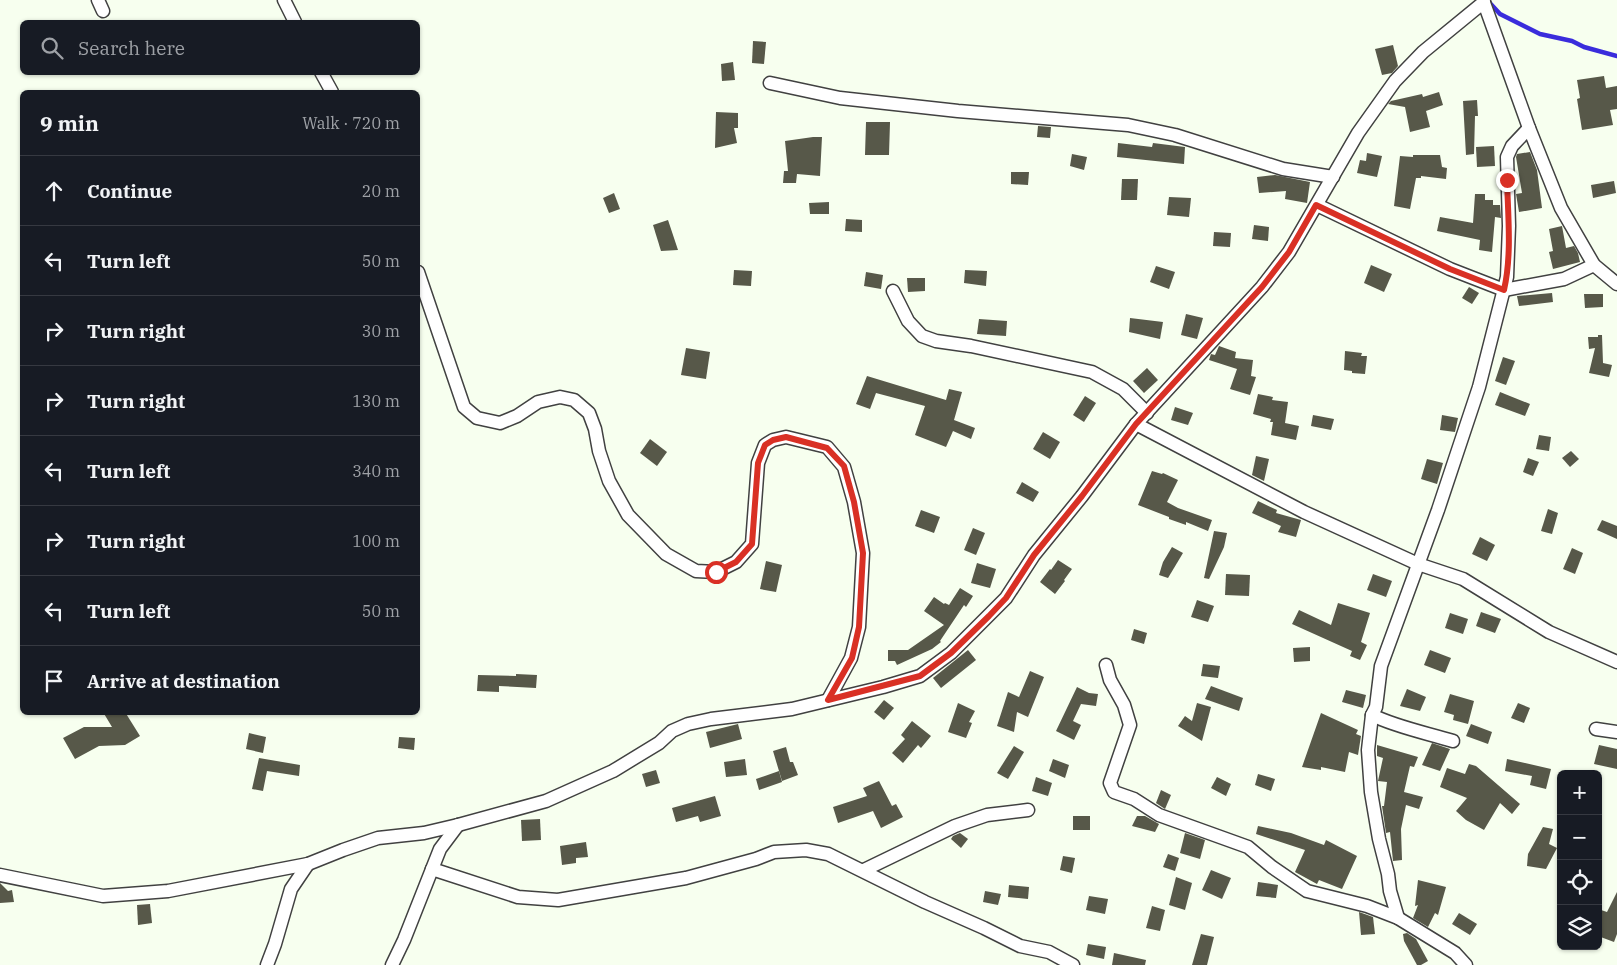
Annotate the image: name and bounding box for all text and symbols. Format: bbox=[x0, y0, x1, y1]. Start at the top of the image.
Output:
search box bbox=[20, 20, 420, 75]
icon: search bbox=[38, 34, 66, 62]
text: Search here bbox=[78, 36, 185, 60]
text: 9 min bbox=[40, 109, 99, 137]
text: Walk · 720 m bbox=[302, 113, 400, 133]
route end bbox=[1496, 169, 1519, 192]
icon: ahead bbox=[40, 177, 68, 205]
text: Continue bbox=[87, 179, 172, 203]
text: 20 m bbox=[362, 181, 400, 201]
icon: left bbox=[40, 247, 68, 275]
text: Turn left bbox=[87, 249, 170, 273]
text: 50 m bbox=[362, 251, 400, 271]
icon: right bbox=[40, 317, 68, 345]
text: Turn right bbox=[87, 319, 185, 343]
text: 30 m bbox=[362, 321, 400, 341]
icon: right bbox=[40, 387, 68, 415]
text: Turn right bbox=[87, 389, 185, 413]
text: 130 m bbox=[352, 391, 400, 411]
icon: left bbox=[40, 457, 68, 485]
text: Turn left bbox=[87, 459, 170, 483]
text: 340 m bbox=[352, 461, 400, 481]
icon: right bbox=[40, 527, 68, 555]
text: Turn right bbox=[87, 529, 185, 553]
text: 100 m bbox=[352, 531, 400, 551]
route start bbox=[705, 561, 728, 584]
icon: left bbox=[40, 597, 68, 625]
text: Turn left bbox=[87, 599, 170, 623]
text: 50 m bbox=[362, 601, 400, 621]
icon: arrive bbox=[40, 667, 68, 695]
text: Arrive at destination bbox=[87, 669, 280, 693]
map controls bbox=[1557, 770, 1602, 950]
button: + bbox=[1557, 770, 1602, 815]
button: − bbox=[1557, 815, 1602, 860]
button: locate bbox=[1557, 860, 1602, 905]
button: layers bbox=[1557, 905, 1602, 950]

